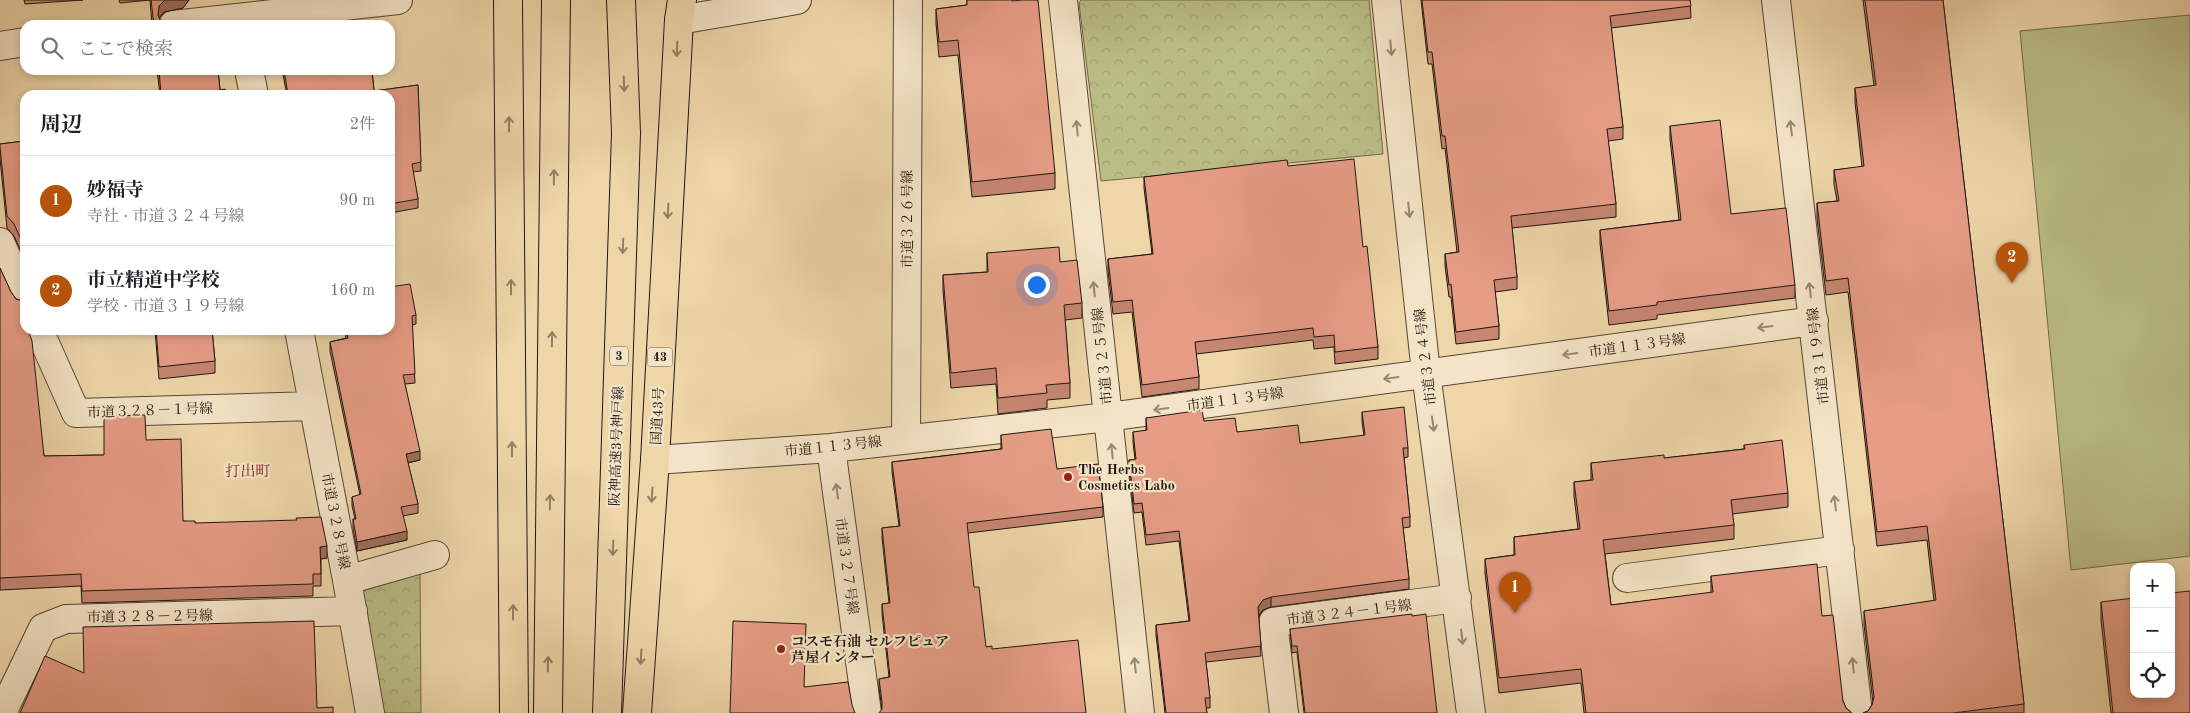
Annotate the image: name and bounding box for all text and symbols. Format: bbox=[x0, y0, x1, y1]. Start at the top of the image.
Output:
search box bbox=[20, 20, 395, 75]
icon: search bbox=[38, 34, 66, 62]
one-way arrow bbox=[673, 40, 682, 56]
one-way arrow bbox=[1386, 40, 1396, 56]
text: ここで検索 bbox=[78, 41, 173, 60]
one-way arrow bbox=[620, 75, 629, 91]
text: 周辺 bbox=[40, 115, 82, 136]
text: 2件 bbox=[350, 117, 375, 133]
one-way arrow bbox=[504, 117, 514, 133]
one-way arrow bbox=[1072, 120, 1082, 136]
one-way arrow bbox=[1786, 120, 1796, 136]
one-way arrow bbox=[549, 169, 559, 186]
street label: 市道３２６号線 bbox=[900, 170, 915, 268]
text: 妙福寺 bbox=[87, 182, 144, 201]
text: 1 bbox=[51, 193, 61, 209]
text: 90 m bbox=[339, 193, 375, 209]
one-way arrow bbox=[1404, 202, 1414, 218]
one-way arrow bbox=[664, 203, 673, 219]
text: 寺社 · 市道３２４号線 bbox=[87, 209, 244, 225]
one-way arrow bbox=[618, 238, 627, 254]
pin: 2 bbox=[1996, 242, 2028, 283]
text: 市立精道中学校 bbox=[87, 272, 220, 291]
your location bbox=[1024, 272, 1050, 298]
one-way arrow bbox=[506, 279, 516, 296]
one-way arrow bbox=[1089, 281, 1099, 297]
one-way arrow bbox=[1805, 282, 1815, 298]
text: 2 bbox=[51, 283, 61, 299]
text: 160 m bbox=[330, 283, 375, 299]
text: 学校 · 市道３１９号線 bbox=[87, 299, 244, 315]
street label: 市道３２５号線 bbox=[1090, 306, 1115, 405]
street label: 市道３１９号線 bbox=[1805, 306, 1832, 405]
street label: 市道３２４号線 bbox=[1412, 307, 1439, 406]
one-way arrow bbox=[1758, 323, 1774, 333]
street label: 市道１１３号線 bbox=[1588, 331, 1687, 360]
one-way arrow bbox=[547, 332, 557, 348]
road number: 3 bbox=[610, 346, 628, 366]
road number: 43 bbox=[648, 348, 672, 367]
one-way arrow bbox=[1562, 349, 1578, 359]
one-way arrow bbox=[1384, 373, 1400, 383]
street label: 市道１１３号線 bbox=[1186, 385, 1285, 414]
street label: 阪神高速3号神戸線 bbox=[607, 386, 626, 506]
street label: 国道43号 bbox=[648, 387, 667, 446]
street label: 市道３２８－１号線 bbox=[87, 401, 213, 420]
one-way arrow bbox=[1153, 405, 1169, 415]
one-way arrow bbox=[1428, 415, 1438, 431]
street label: 市道１１３号線 bbox=[784, 434, 883, 459]
one-way arrow bbox=[507, 442, 517, 458]
one-way arrow bbox=[1107, 443, 1117, 459]
district label: 打出町 bbox=[225, 463, 271, 480]
place label: The Herbs Cosmetics Labo bbox=[1078, 463, 1175, 493]
marker: The Herbs Cosmetics Labo bbox=[1062, 471, 1074, 483]
street label: 市道３２８号線 bbox=[319, 472, 352, 571]
one-way arrow bbox=[832, 484, 842, 500]
one-way arrow bbox=[648, 487, 657, 503]
one-way arrow bbox=[545, 494, 555, 510]
one-way arrow bbox=[1830, 495, 1840, 511]
street label: 市道３２７号線 bbox=[832, 517, 861, 616]
one-way arrow bbox=[608, 540, 617, 556]
map controls bbox=[2130, 563, 2175, 698]
button: + bbox=[2130, 563, 2175, 608]
pin: 1 bbox=[1499, 572, 1531, 613]
street label: 市道３２４－１号線 bbox=[1286, 597, 1413, 628]
one-way arrow bbox=[508, 604, 518, 620]
street label: 市道３２８－２号線 bbox=[87, 608, 213, 625]
button: − bbox=[2130, 608, 2175, 653]
one-way arrow bbox=[1457, 628, 1467, 644]
place label: コスモ石油 セルフピュア 芦屋インター bbox=[791, 633, 949, 665]
marker: コスモ石油 セルフピュア 芦屋インター bbox=[775, 643, 787, 655]
one-way arrow bbox=[637, 649, 646, 665]
button: locate bbox=[2130, 653, 2175, 698]
one-way arrow bbox=[543, 657, 553, 673]
one-way arrow bbox=[1130, 657, 1139, 673]
one-way arrow bbox=[1848, 657, 1858, 673]

